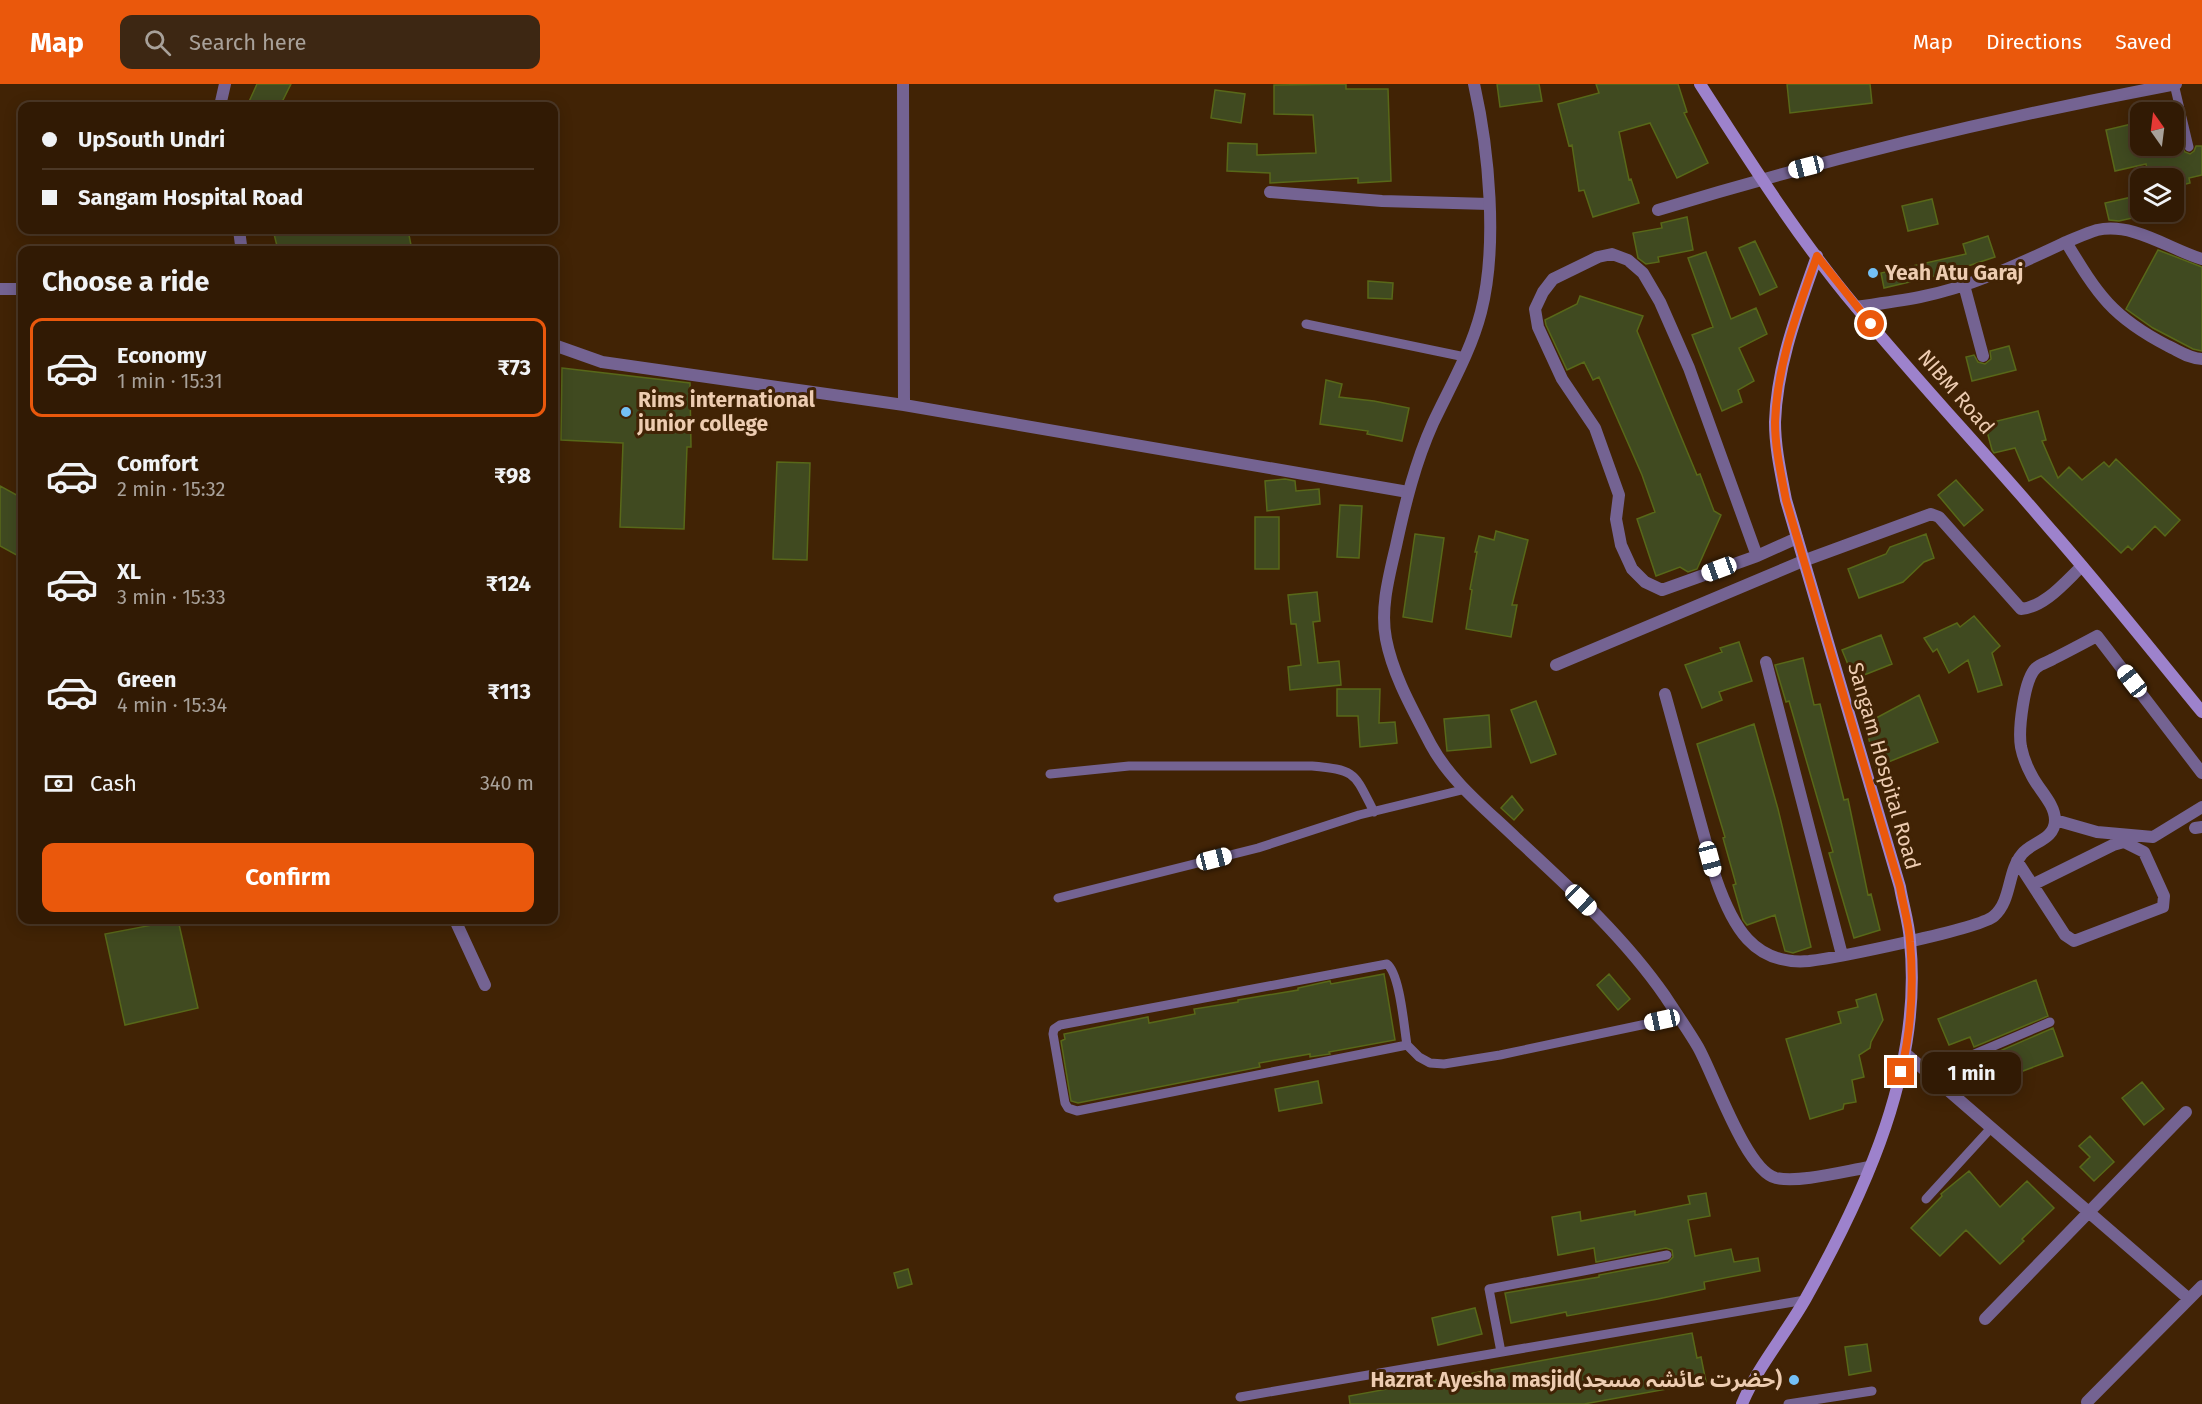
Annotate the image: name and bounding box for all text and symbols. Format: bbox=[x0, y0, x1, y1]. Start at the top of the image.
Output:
search box bbox=[120, 15, 540, 69]
text: Map bbox=[30, 26, 84, 59]
icon: search bbox=[141, 26, 174, 59]
text: Search here bbox=[189, 29, 307, 56]
text: Map bbox=[1913, 29, 1953, 55]
text: Directions bbox=[1986, 29, 2082, 55]
text: Saved bbox=[2115, 29, 2172, 55]
north arrow bbox=[2130, 102, 2184, 156]
map controls bbox=[2130, 102, 2184, 222]
text: UpSouth Undri bbox=[78, 126, 225, 153]
car bbox=[1786, 154, 1826, 180]
button: layers bbox=[2130, 168, 2184, 222]
text: Sangam Hospital Road bbox=[78, 184, 303, 211]
place label: Yeah Atu Garaj bbox=[1884, 260, 2024, 286]
text: Choose a ride bbox=[42, 266, 209, 298]
marker: Yeah Atu Garaj bbox=[1866, 266, 1880, 280]
route start bbox=[1857, 310, 1884, 337]
icon: car bbox=[45, 341, 99, 395]
text: Economy bbox=[117, 342, 206, 369]
street label: NIBM Road bbox=[1912, 344, 2000, 440]
text: ₹73 bbox=[497, 354, 531, 381]
text: 1 min · 15:31 bbox=[117, 369, 223, 393]
place label: Rims international junior college bbox=[637, 387, 816, 437]
marker: Rims international junior college bbox=[619, 405, 633, 419]
icon: car bbox=[45, 449, 99, 503]
text: Comfort bbox=[117, 450, 198, 477]
text: ₹98 bbox=[494, 462, 531, 489]
text: 2 min · 15:32 bbox=[117, 477, 225, 501]
car bbox=[1699, 554, 1739, 584]
icon: car bbox=[45, 557, 99, 611]
text: XL bbox=[117, 558, 141, 585]
text: ₹124 bbox=[486, 570, 531, 597]
text: 3 min · 15:33 bbox=[117, 585, 226, 609]
street label: Sangam Hospital Road bbox=[1842, 659, 1926, 873]
car bbox=[2114, 661, 2150, 701]
icon: car bbox=[45, 665, 99, 719]
text: Green bbox=[117, 666, 176, 693]
text: ₹113 bbox=[488, 678, 531, 705]
text: 4 min · 15:34 bbox=[117, 693, 227, 717]
icon: cash bbox=[42, 767, 75, 800]
text: Cash bbox=[90, 770, 137, 797]
text: 340 m bbox=[480, 771, 534, 795]
car bbox=[1697, 839, 1723, 879]
button: Confirm bbox=[42, 843, 534, 912]
car bbox=[1194, 846, 1234, 872]
car bbox=[1562, 881, 1600, 919]
car bbox=[1643, 1007, 1681, 1033]
callout: 1 min bbox=[1922, 1051, 2021, 1093]
route end bbox=[1887, 1058, 1914, 1085]
text: 1 min bbox=[1947, 1061, 1996, 1085]
place label: Hazrat Ayesha masjid(حضرت عائشہ مسجد) bbox=[1371, 1367, 1782, 1393]
marker: Hazrat Ayesha masjid(حضرت عائشہ مسجد) bbox=[1787, 1373, 1801, 1387]

